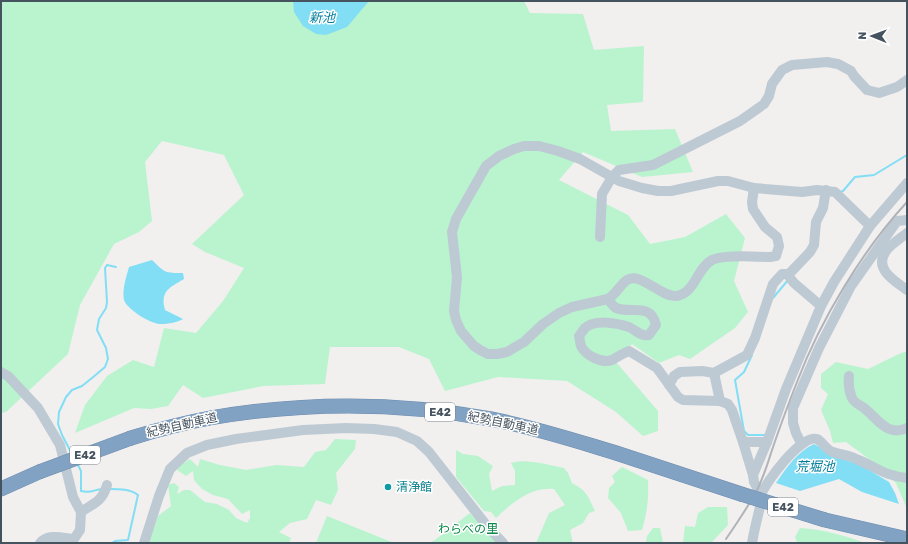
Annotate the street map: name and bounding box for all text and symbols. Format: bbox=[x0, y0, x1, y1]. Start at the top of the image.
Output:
water label: 新池 bbox=[309, 10, 337, 25]
north arrow bbox=[852, 16, 892, 56]
text: N bbox=[856, 32, 869, 40]
road number: E42 bbox=[425, 403, 455, 421]
street label: 紀勢自動車道 bbox=[466, 409, 540, 437]
street label: 紀勢自動車道 bbox=[145, 410, 219, 440]
road number: E42 bbox=[70, 446, 100, 464]
water label: 荒堀池 bbox=[795, 459, 836, 474]
place label: 清浄館 bbox=[396, 480, 432, 494]
marker: 清浄館 bbox=[383, 482, 393, 492]
road number: E42 bbox=[768, 498, 798, 516]
park label: わらべの里 bbox=[438, 522, 498, 536]

